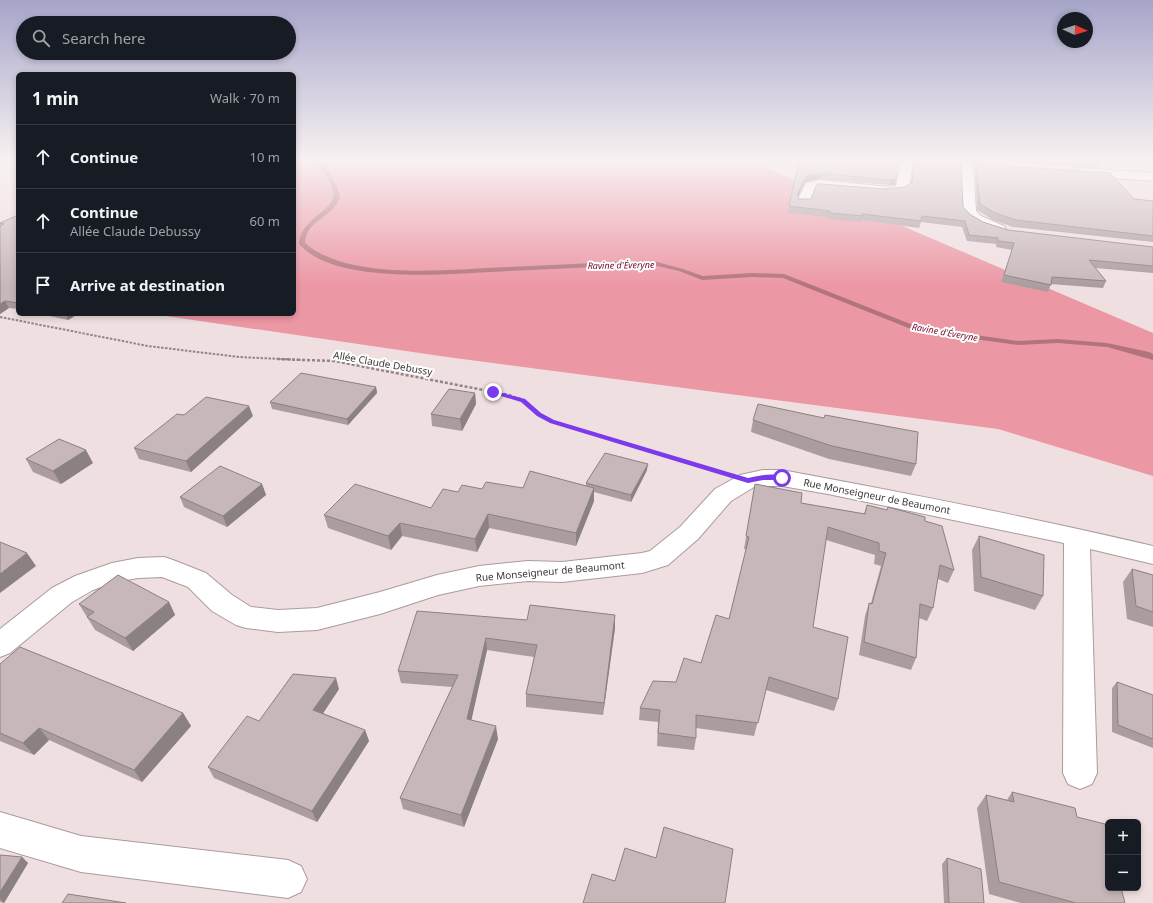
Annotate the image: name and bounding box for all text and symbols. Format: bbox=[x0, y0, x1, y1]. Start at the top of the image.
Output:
north arrow bbox=[1057, 12, 1093, 48]
search box bbox=[16, 16, 296, 60]
icon: search bbox=[30, 27, 52, 49]
text: Search here bbox=[62, 28, 145, 48]
text: 1 min bbox=[32, 87, 79, 110]
text: Walk · 70 m bbox=[210, 89, 280, 107]
icon: ahead bbox=[32, 146, 54, 168]
text: Continue bbox=[70, 147, 138, 167]
text: 10 m bbox=[250, 148, 280, 166]
text: Continue bbox=[70, 202, 138, 222]
icon: ahead bbox=[32, 210, 54, 232]
text: 60 m bbox=[250, 212, 280, 230]
text: Allée Claude Debussy bbox=[70, 222, 201, 240]
water label: Ravine d'Éveryne bbox=[587, 258, 655, 272]
icon: arrive bbox=[32, 274, 54, 296]
text: Arrive at destination bbox=[70, 275, 225, 295]
water label: Ravine d'Éveryne bbox=[911, 320, 980, 344]
street label: Allée Claude Debussy bbox=[332, 347, 435, 379]
route end bbox=[484, 383, 502, 401]
route start bbox=[773, 469, 791, 487]
street label: Rue Monseigneur de Beaumont bbox=[802, 475, 952, 517]
street label: Rue Monseigneur de Beaumont bbox=[475, 557, 625, 584]
map controls bbox=[1105, 819, 1141, 891]
button: + bbox=[1105, 819, 1141, 855]
button: − bbox=[1105, 855, 1141, 891]

